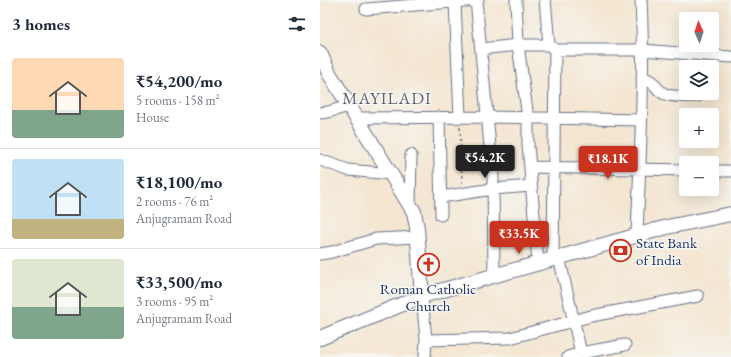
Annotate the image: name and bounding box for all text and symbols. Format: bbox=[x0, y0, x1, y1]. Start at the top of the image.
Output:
north arrow bbox=[679, 12, 719, 52]
map controls bbox=[679, 12, 719, 196]
text: 3 homes bbox=[12, 13, 70, 35]
icon: filters bbox=[286, 13, 308, 35]
button: layers bbox=[679, 60, 719, 100]
text: ₹54,200/mo bbox=[136, 70, 222, 92]
icon: home bbox=[44, 74, 92, 122]
district label: MAYILADI bbox=[342, 87, 432, 109]
text: 5 rooms · 158 m² bbox=[136, 92, 220, 109]
button: + bbox=[679, 108, 719, 148]
text: House bbox=[136, 109, 169, 126]
pin: ₹54.2K bbox=[452, 145, 518, 179]
pin: ₹18.1K bbox=[575, 146, 641, 180]
text: ₹54.2K bbox=[465, 149, 505, 166]
text: ₹18.1K bbox=[588, 150, 628, 167]
button: − bbox=[679, 156, 719, 196]
text: ₹18,100/mo bbox=[136, 171, 222, 193]
icon: home bbox=[44, 175, 92, 223]
text: 2 rooms · 76 m² bbox=[136, 193, 213, 210]
text: Anjugramam Road bbox=[136, 210, 232, 227]
pin: ₹33.5K bbox=[486, 221, 552, 255]
text: ₹33.5K bbox=[499, 225, 539, 242]
place label: State Bank of India bbox=[636, 233, 698, 269]
bank icon: State Bank of India bbox=[607, 238, 633, 264]
church icon: Roman Catholic Church bbox=[415, 252, 441, 278]
text: ₹33,500/mo bbox=[136, 271, 222, 293]
icon: home bbox=[44, 275, 92, 323]
place label: Roman Catholic Church bbox=[380, 279, 476, 315]
text: 3 rooms · 95 m² bbox=[136, 293, 213, 310]
text: Anjugramam Road bbox=[136, 310, 232, 327]

